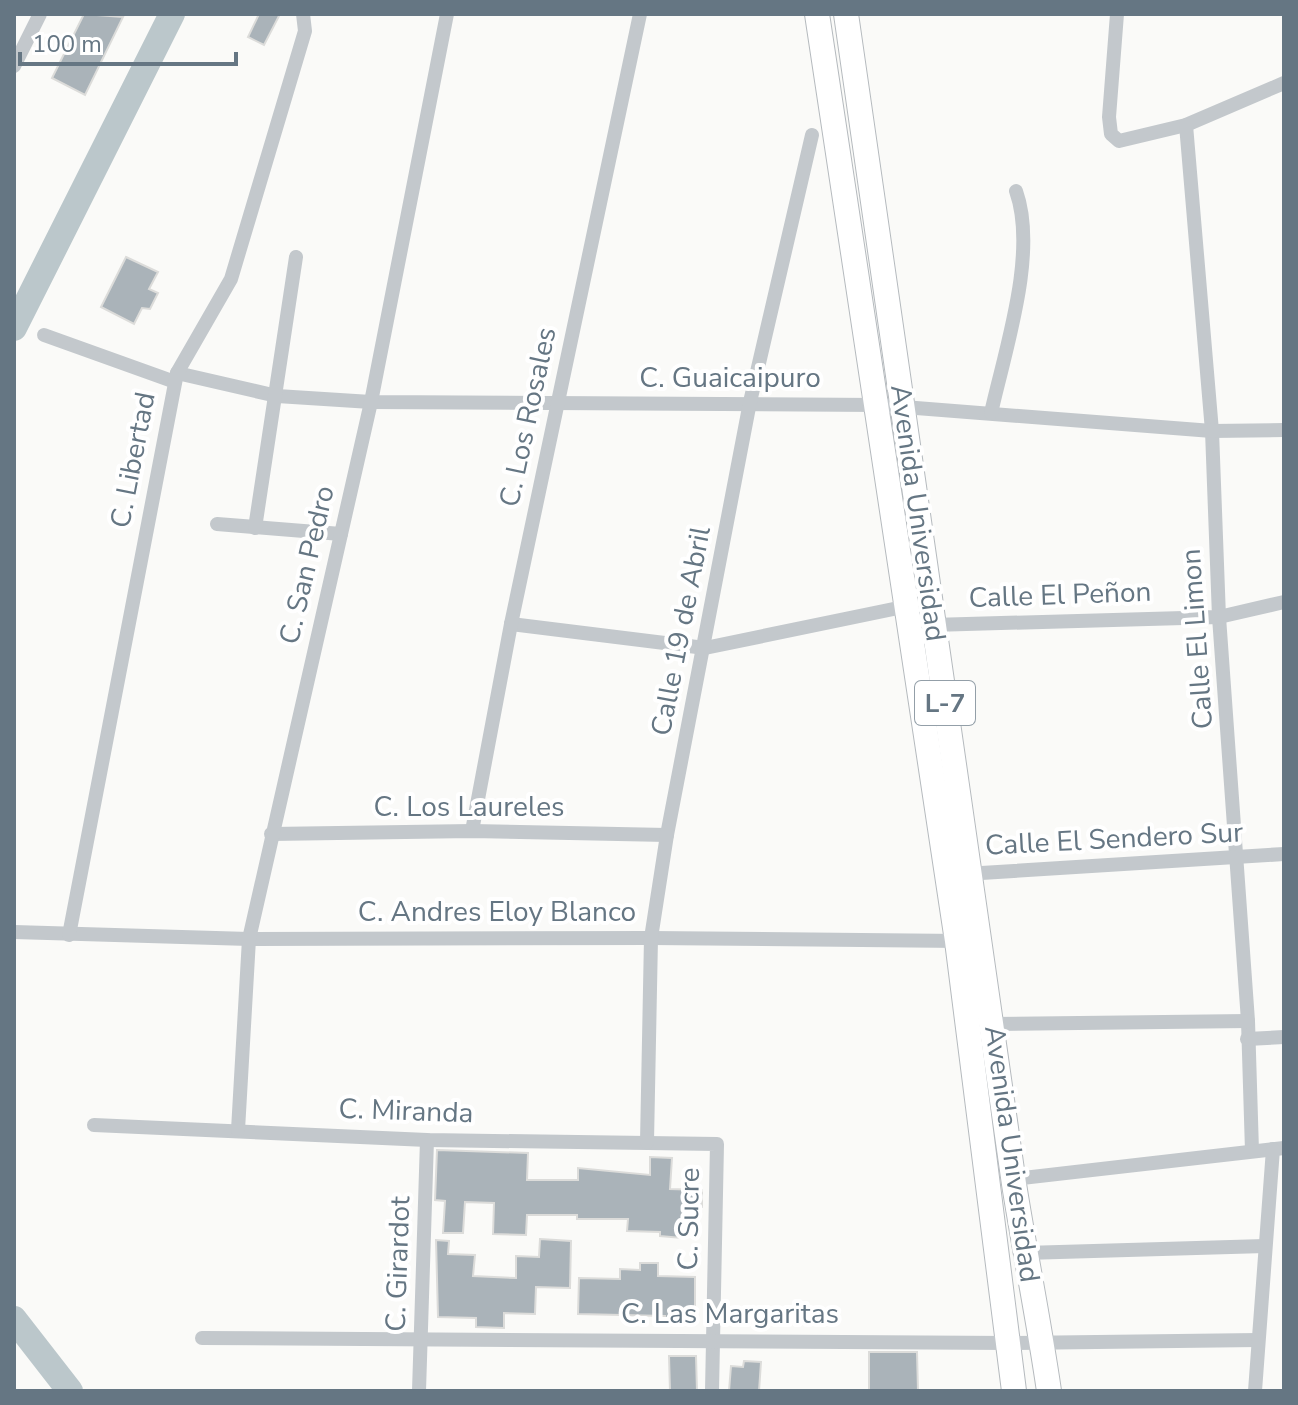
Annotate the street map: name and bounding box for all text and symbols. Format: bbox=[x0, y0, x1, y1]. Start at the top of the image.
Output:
scale bar bbox=[20, 16, 236, 66]
text: 100 m bbox=[32, 28, 102, 60]
street label: C. Los Rosales bbox=[490, 324, 566, 510]
street label: C. Guaicaipuro bbox=[639, 359, 821, 397]
street label: Avenida Universidad bbox=[881, 382, 955, 644]
street label: C. Libertad bbox=[101, 389, 165, 531]
street label: C. San Pedro bbox=[270, 482, 344, 648]
street label: Calle 19 de Abril bbox=[642, 522, 720, 739]
street label: Calle El Limon bbox=[1172, 548, 1222, 730]
street label: Calle El Peñon bbox=[968, 573, 1152, 617]
road number: L-7 bbox=[915, 681, 975, 725]
street label: C. Los Laureles bbox=[373, 788, 565, 826]
street label: Calle El Sendero Sur bbox=[984, 813, 1244, 865]
street label: C. Andres Eloy Blanco bbox=[358, 893, 636, 931]
street label: Avenida Universidad bbox=[975, 1023, 1049, 1285]
street label: C. Miranda bbox=[338, 1090, 474, 1132]
street label: C. Sucre bbox=[669, 1167, 709, 1271]
street label: C. Girardot bbox=[377, 1195, 419, 1332]
street label: C. Las Margaritas bbox=[621, 1295, 839, 1333]

